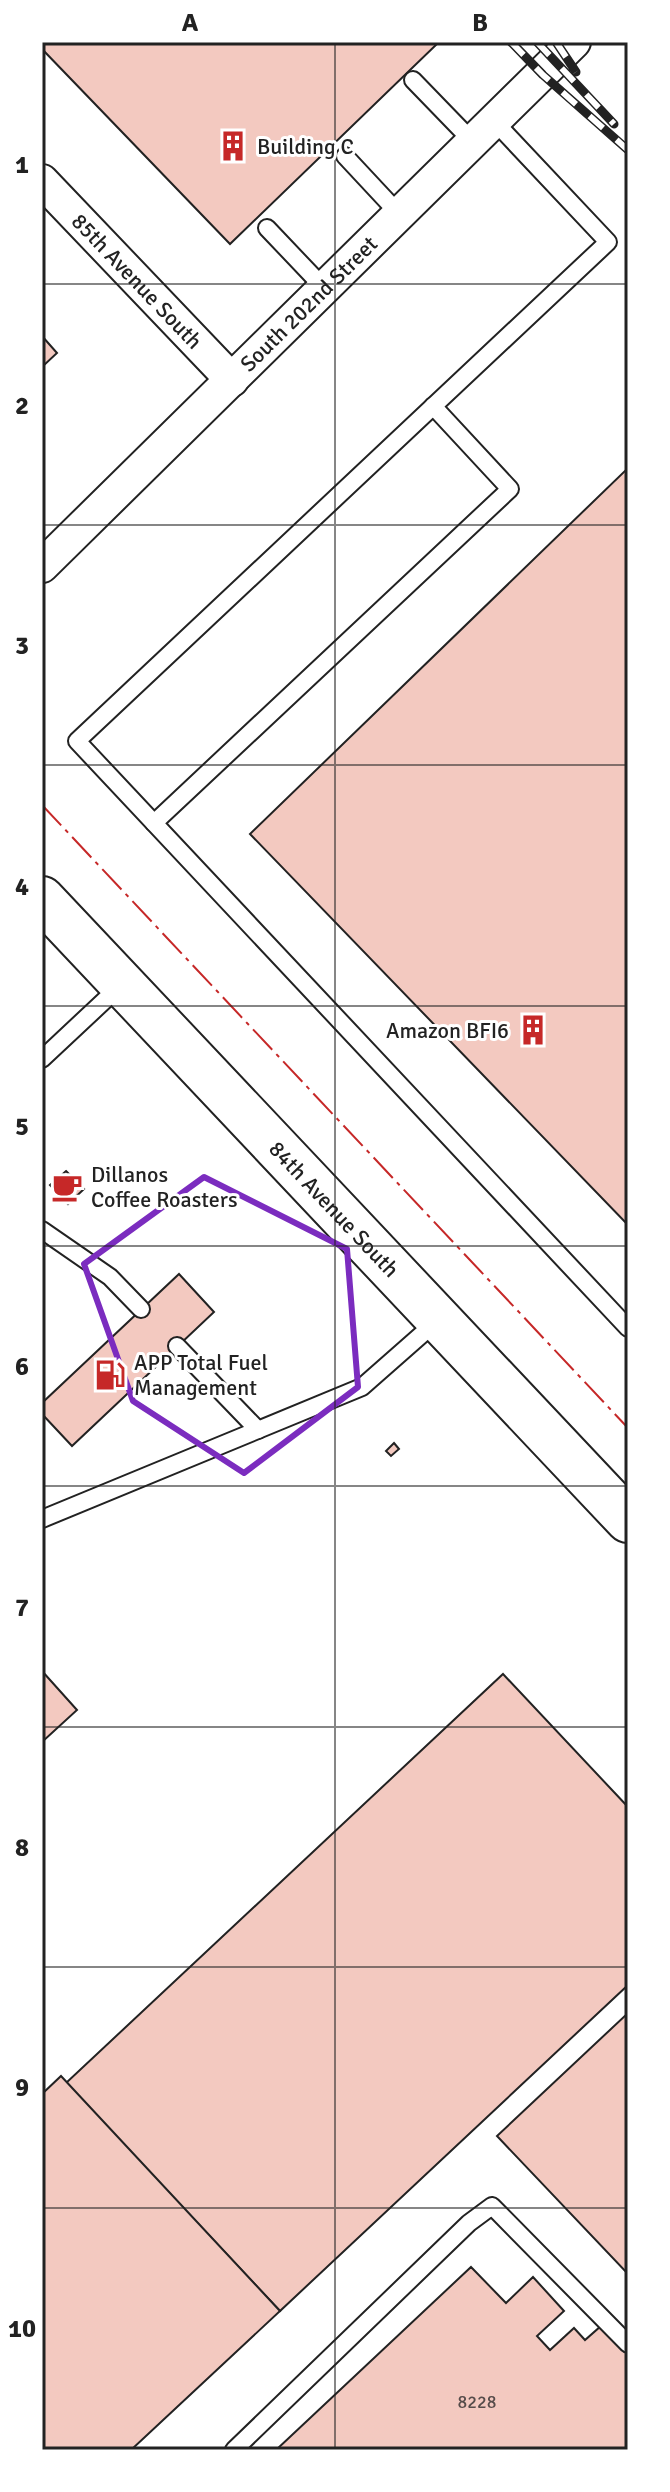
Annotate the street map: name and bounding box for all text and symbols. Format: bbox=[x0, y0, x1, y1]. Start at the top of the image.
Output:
text: A bbox=[182, 7, 199, 39]
text: B bbox=[472, 7, 488, 39]
building icon: Building C bbox=[216, 129, 250, 163]
place label: Building C bbox=[257, 133, 354, 160]
text: 1 bbox=[15, 149, 29, 181]
street label: 85th Avenue South bbox=[66, 207, 208, 354]
street label: South 202nd Street bbox=[234, 230, 383, 377]
text: 2 bbox=[15, 390, 29, 422]
text: 3 bbox=[15, 630, 29, 662]
text: 4 bbox=[15, 871, 29, 903]
building icon: Amazon BFI6 bbox=[516, 1013, 550, 1047]
place label: Amazon BFI6 bbox=[386, 1017, 509, 1044]
text: 5 bbox=[15, 1111, 29, 1143]
street label: 84th Avenue South bbox=[264, 1135, 405, 1283]
place label: Dillanos Coffee Roasters bbox=[91, 1161, 238, 1213]
cafe icon: Dillanos Coffee Roasters bbox=[50, 1170, 84, 1204]
place label: APP Total Fuel Management bbox=[134, 1349, 268, 1401]
text: 6 bbox=[15, 1351, 29, 1383]
fuel station icon: APP Total Fuel Management bbox=[93, 1358, 127, 1392]
text: 7 bbox=[15, 1592, 29, 1624]
text: 8 bbox=[15, 1832, 29, 1864]
text: 9 bbox=[15, 2072, 29, 2104]
text: 10 bbox=[8, 2313, 36, 2345]
house number: 8228 bbox=[458, 2391, 496, 2413]

